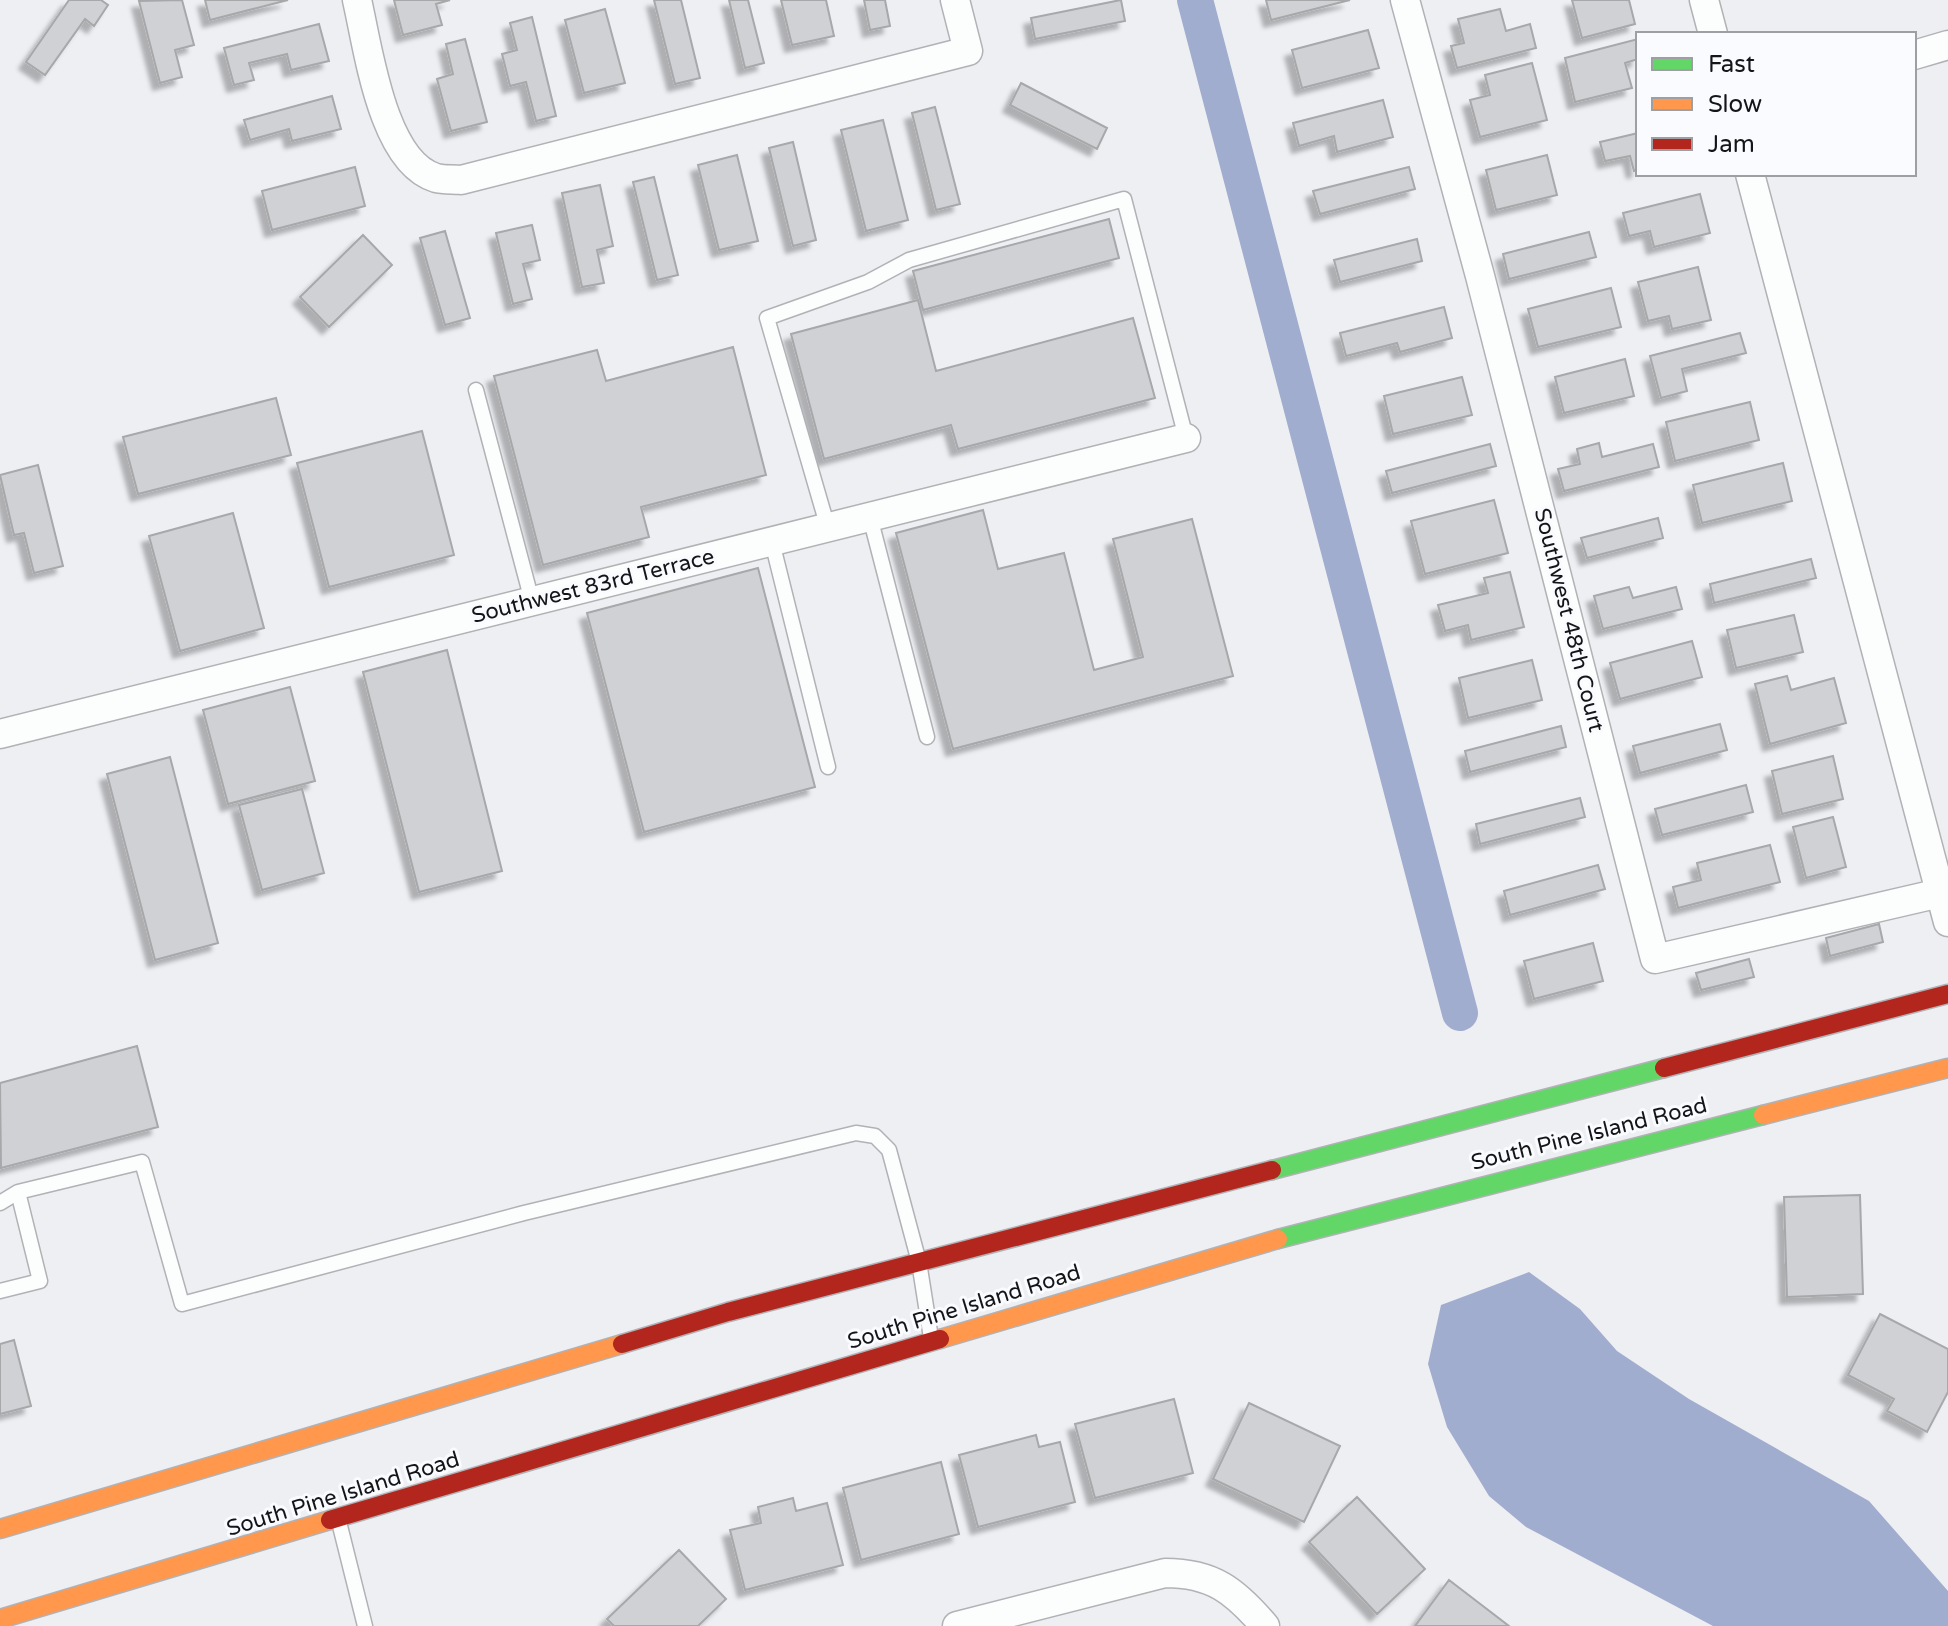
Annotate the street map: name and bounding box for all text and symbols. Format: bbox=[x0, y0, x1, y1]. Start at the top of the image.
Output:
legend bbox=[1636, 32, 1916, 176]
text: Fast bbox=[1708, 50, 1755, 79]
text: Slow bbox=[1708, 90, 1762, 119]
text: Jam bbox=[1708, 130, 1755, 159]
street label: Southwest 48th Court bbox=[1529, 505, 1609, 735]
street label: Southwest 83rd Terrace bbox=[469, 543, 717, 629]
street label: South Pine Island Road bbox=[1468, 1092, 1710, 1176]
street label: South Pine Island Road bbox=[844, 1259, 1084, 1355]
street label: South Pine Island Road bbox=[223, 1446, 463, 1542]

